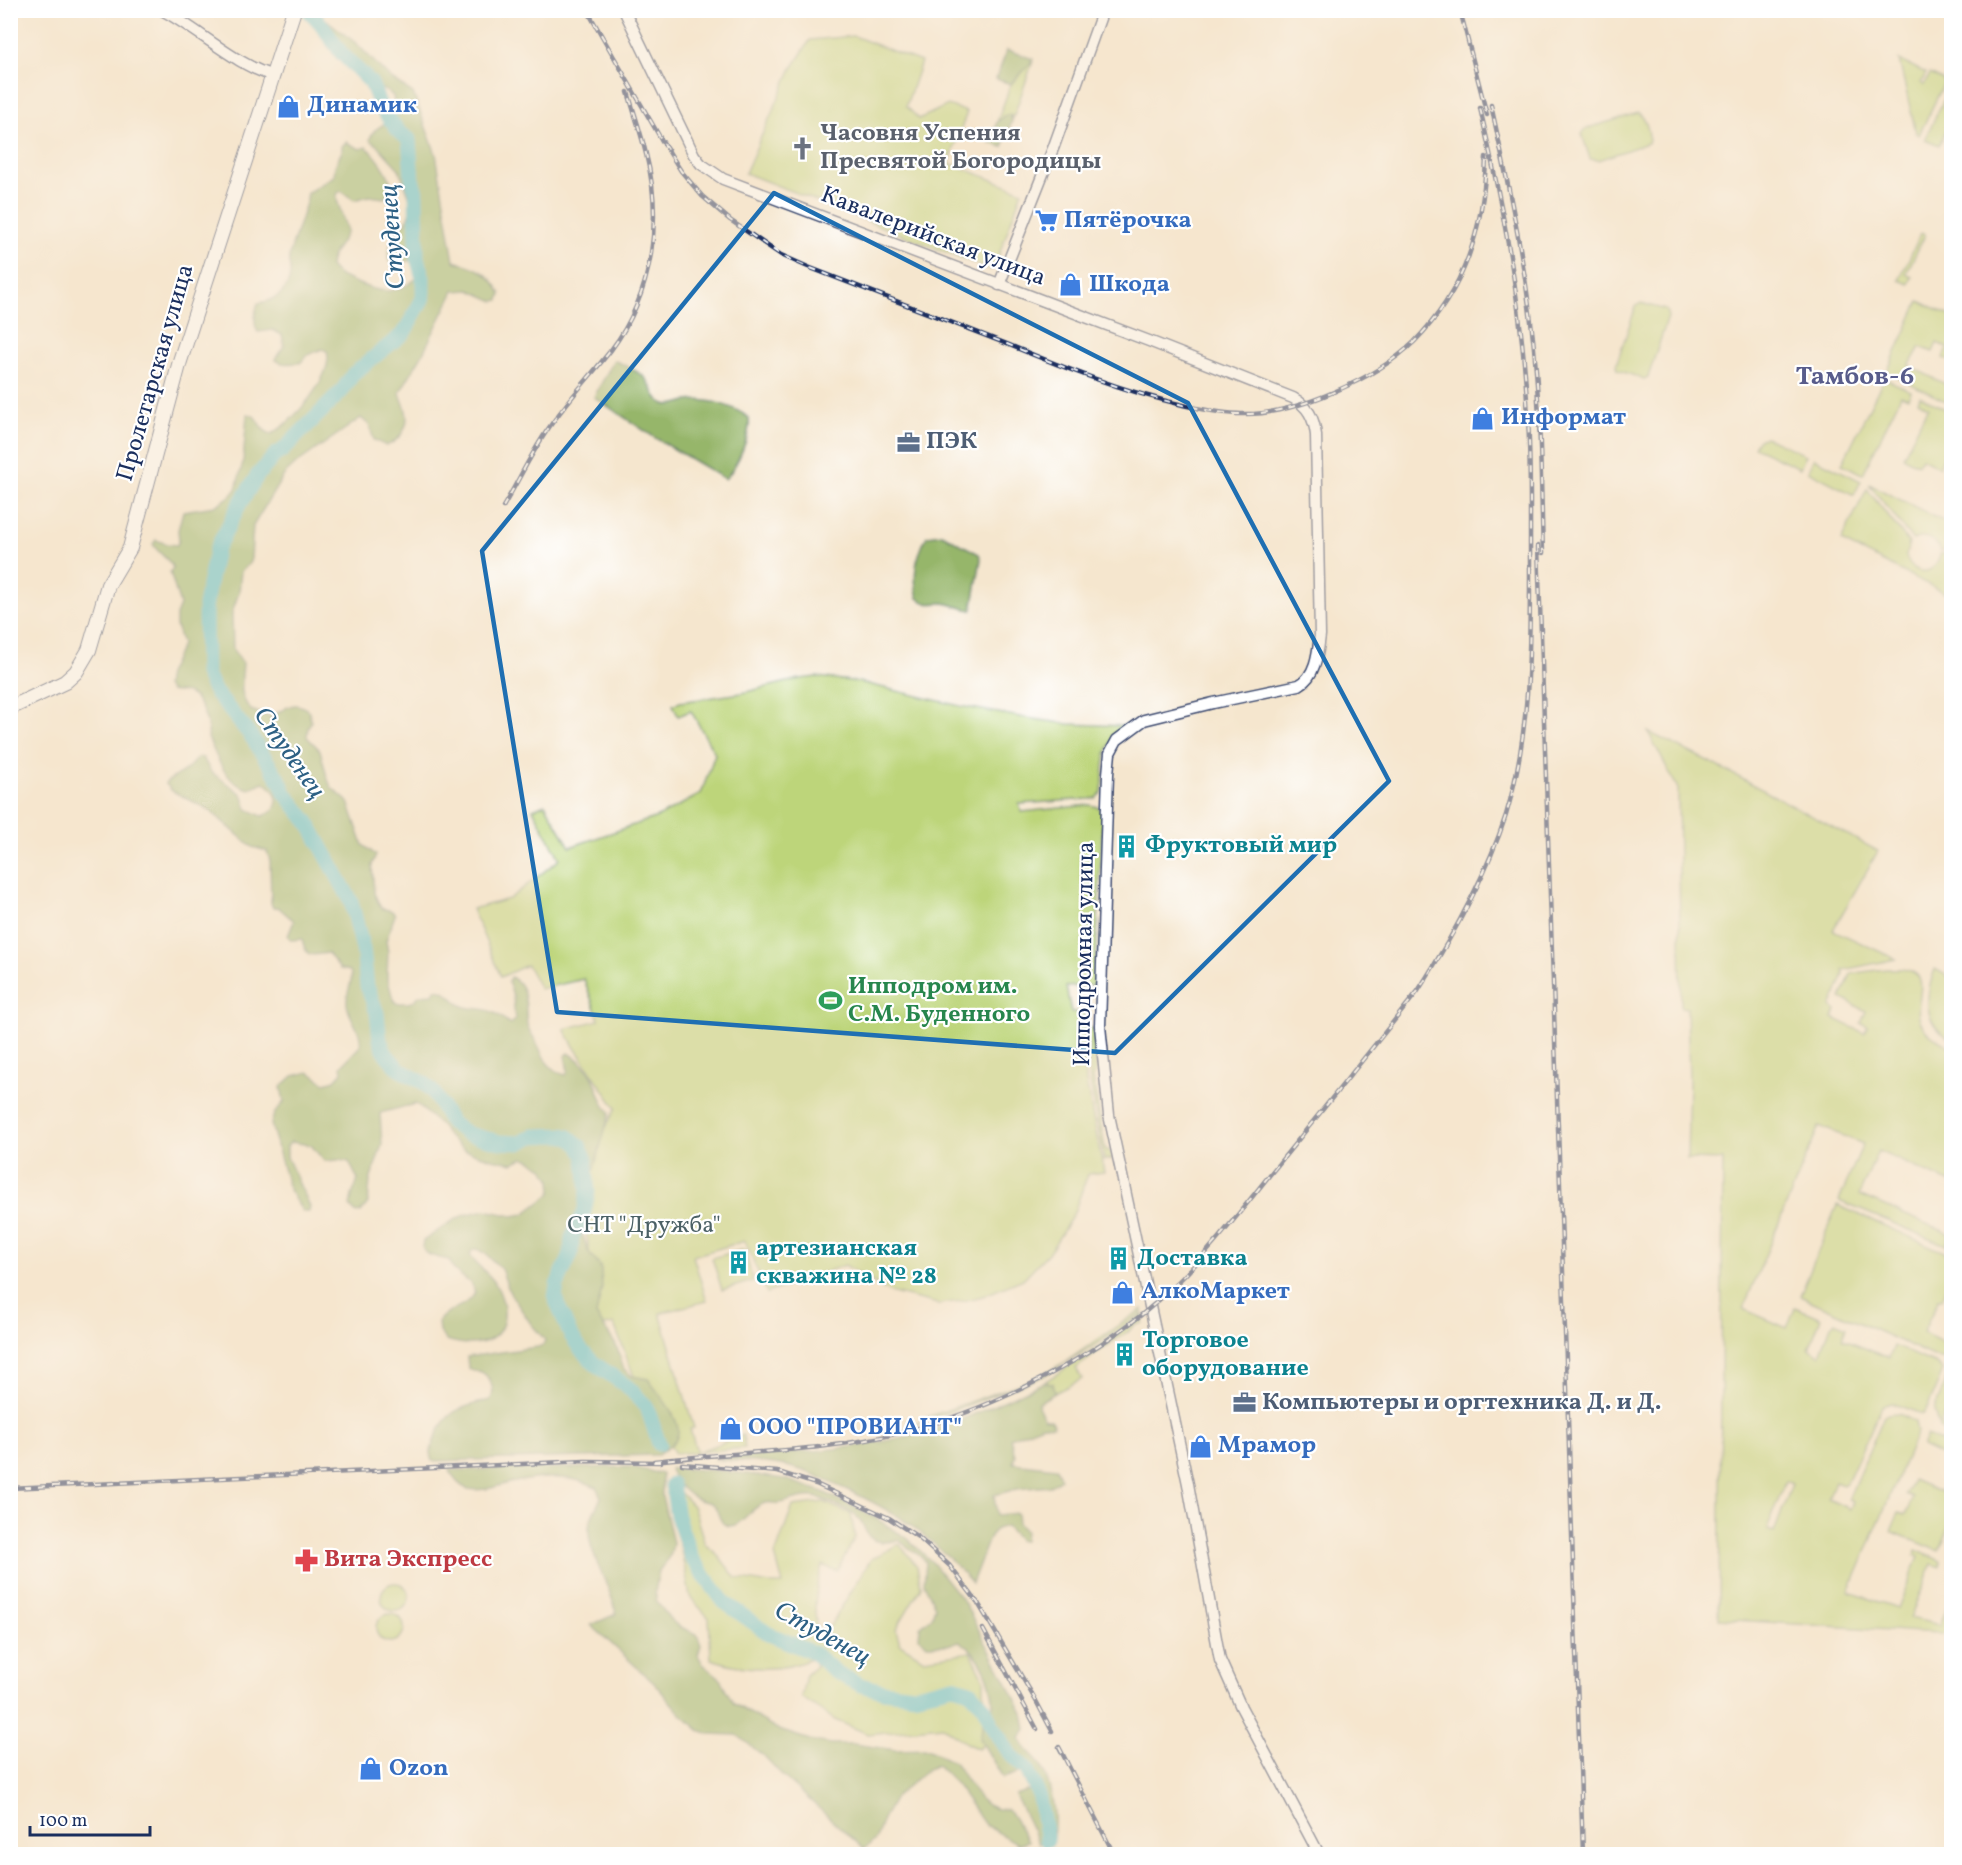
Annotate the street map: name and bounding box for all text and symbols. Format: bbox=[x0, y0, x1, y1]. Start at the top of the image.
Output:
place label: Динамик bbox=[307, 89, 417, 123]
shop icon: Динамик bbox=[276, 93, 302, 119]
place label: Часовня Успения Пресвятой Богородицы bbox=[820, 117, 1101, 179]
church icon: Часовня Успения Пресвятой Богородицы bbox=[789, 135, 815, 161]
street label: Кавалерийская улица bbox=[815, 178, 1051, 296]
water label: Студенец bbox=[371, 183, 415, 291]
place label: Пятёрочка bbox=[1064, 204, 1192, 238]
supermarket icon: Пятёрочка bbox=[1033, 208, 1059, 234]
street label: Пролетарская улица bbox=[109, 260, 203, 486]
place label: Шкода bbox=[1089, 268, 1170, 302]
shop icon: Шкода bbox=[1058, 272, 1084, 298]
district label: Тамбов-6 bbox=[1796, 359, 1914, 395]
place label: Информат bbox=[1501, 401, 1626, 435]
shop icon: Информат bbox=[1470, 405, 1496, 431]
place label: ПЭК bbox=[926, 425, 978, 459]
office icon: ПЭК bbox=[895, 429, 921, 455]
water label: Студенец bbox=[244, 700, 334, 806]
place label: Фруктовый мир bbox=[1145, 829, 1337, 863]
building icon: Фруктовый мир bbox=[1114, 833, 1140, 859]
street label: Ипподромная улица bbox=[1066, 841, 1104, 1067]
place label: Ипподром им. С.М. Буденного bbox=[848, 970, 1030, 1032]
sports icon: Ипподром им. С.М. Буденного bbox=[817, 988, 843, 1014]
park label: СНТ "Дружба" bbox=[567, 1209, 721, 1243]
place label: артезианская скважина № 28 bbox=[756, 1232, 937, 1294]
place label: Доставка bbox=[1137, 1242, 1248, 1276]
building icon: Доставка bbox=[1106, 1246, 1132, 1272]
building icon: артезианская скважина № 28 bbox=[725, 1250, 751, 1276]
place label: АлкоМаркет bbox=[1141, 1275, 1290, 1309]
shop icon: АлкоМаркет bbox=[1110, 1279, 1136, 1305]
place label: Торговое оборудование bbox=[1142, 1324, 1309, 1386]
building icon: Торговое оборудование bbox=[1111, 1342, 1137, 1368]
place label: Компьютеры и оргтехника Д. и Д. bbox=[1262, 1386, 1662, 1420]
office icon: Компьютеры и оргтехника Д. и Д. bbox=[1231, 1390, 1257, 1416]
place label: ООО "ПРОВИАНТ" bbox=[748, 1411, 962, 1445]
shop icon: ООО "ПРОВИАНТ" bbox=[717, 1415, 743, 1441]
place label: Мрамор bbox=[1218, 1429, 1316, 1463]
shop icon: Мрамор bbox=[1187, 1433, 1213, 1459]
place label: Вита Экспресс bbox=[324, 1543, 492, 1577]
pharmacy icon: Вита Экспресс bbox=[293, 1547, 319, 1573]
water label: Студенец bbox=[767, 1593, 877, 1675]
place label: Ozon bbox=[389, 1752, 449, 1786]
shop icon: Ozon bbox=[358, 1756, 384, 1782]
scale bar bbox=[30, 1799, 150, 1837]
text: 100 m bbox=[39, 1809, 88, 1834]

